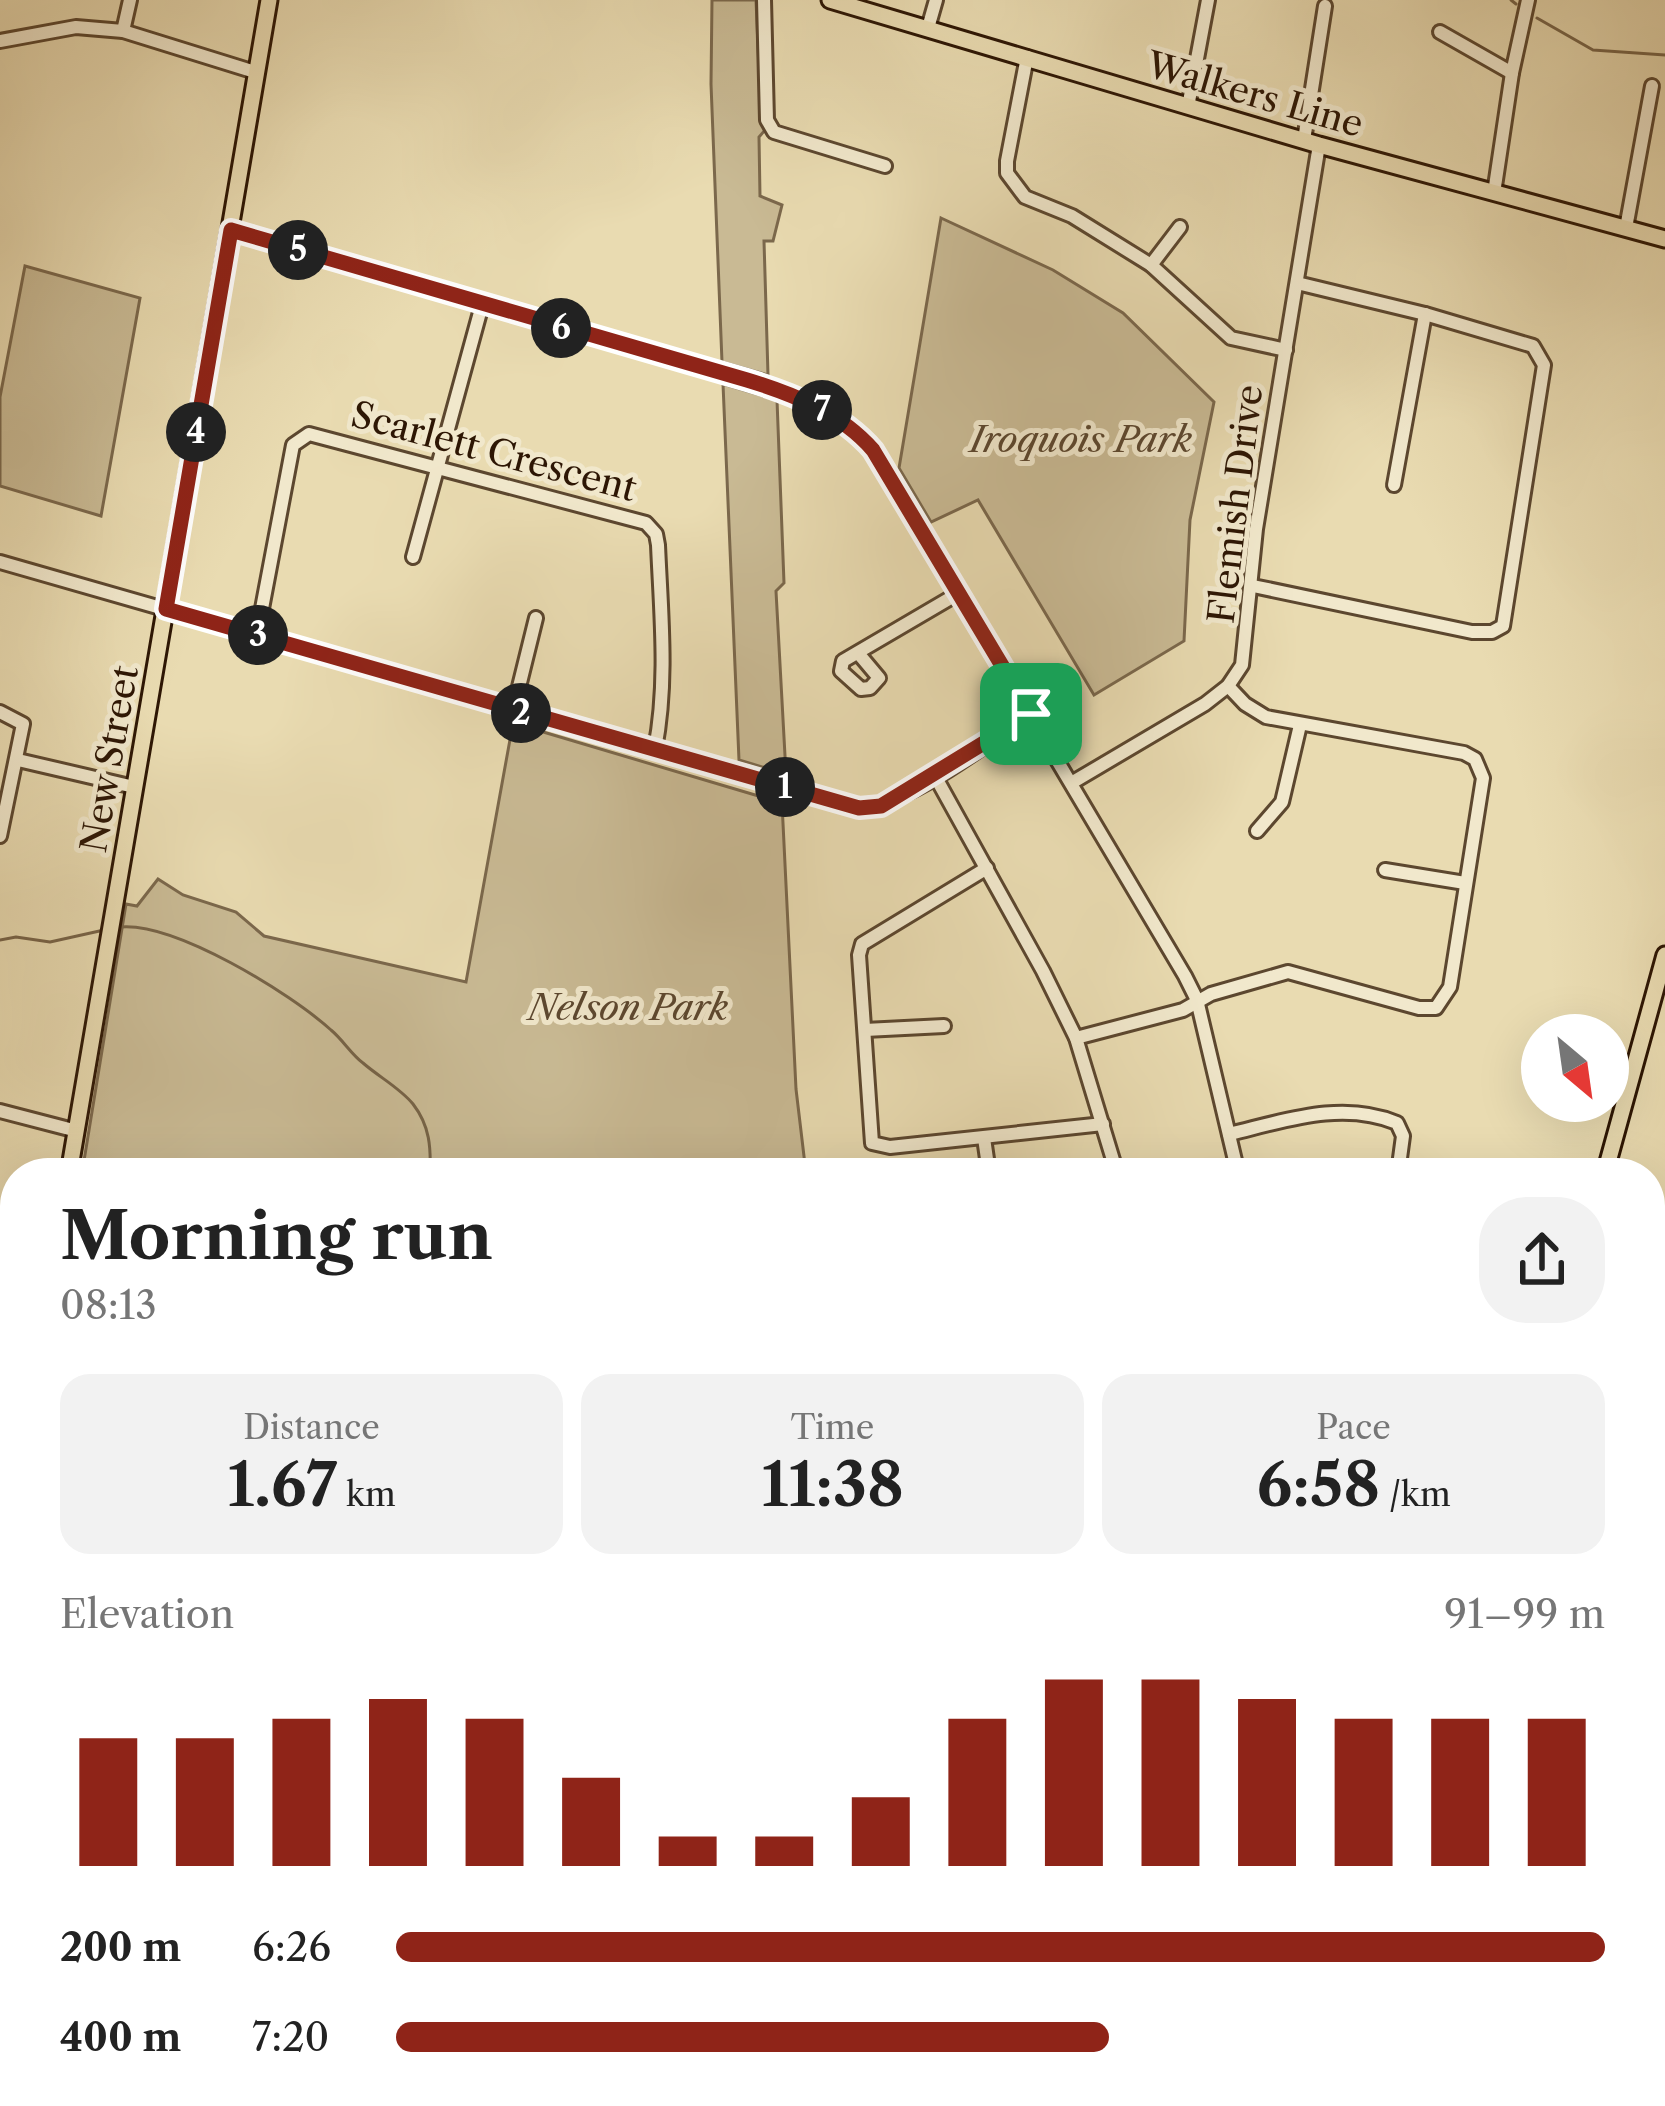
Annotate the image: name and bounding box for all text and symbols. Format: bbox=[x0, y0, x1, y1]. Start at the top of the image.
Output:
street label: Walkers Line bbox=[1141, 42, 1368, 146]
pin: 5 bbox=[268, 220, 328, 280]
text: 5 bbox=[289, 229, 307, 270]
pin: 6 bbox=[531, 298, 591, 358]
text: 6 bbox=[551, 307, 571, 348]
pin: 7 bbox=[792, 380, 852, 440]
street label: Flemish Drive bbox=[1199, 382, 1271, 626]
text: 7 bbox=[813, 389, 831, 430]
street label: Scarlett Crescent bbox=[347, 392, 642, 510]
pin: 4 bbox=[166, 402, 226, 462]
text: 4 bbox=[186, 411, 206, 452]
park label: Iroquois Park bbox=[967, 417, 1192, 461]
pin: 3 bbox=[228, 605, 288, 665]
text: 3 bbox=[249, 614, 267, 655]
street label: New Street bbox=[71, 662, 147, 856]
pin bbox=[980, 663, 1082, 765]
icon: arrive bbox=[998, 681, 1064, 747]
pin: 2 bbox=[491, 683, 551, 743]
text: 2 bbox=[511, 692, 531, 733]
pin: 1 bbox=[755, 757, 815, 817]
text: 1 bbox=[778, 766, 792, 807]
park label: Nelson Park bbox=[525, 985, 728, 1029]
north arrow bbox=[1521, 1014, 1629, 1122]
map controls bbox=[1521, 1014, 1629, 1122]
text: Morning run bbox=[60, 1195, 493, 1276]
button: share bbox=[1479, 1197, 1605, 1323]
text: 08:13 bbox=[60, 1281, 157, 1329]
text: Distance bbox=[243, 1407, 380, 1448]
text: Time bbox=[791, 1407, 874, 1448]
text: Pace bbox=[1316, 1407, 1391, 1448]
text: 1.67 bbox=[227, 1448, 337, 1522]
text: 11:38 bbox=[761, 1448, 904, 1522]
text: 6:58 bbox=[1256, 1448, 1380, 1522]
text: km bbox=[337, 1474, 396, 1515]
text: /km bbox=[1380, 1474, 1451, 1515]
text: Elevation bbox=[60, 1590, 234, 1638]
text: 91–99 m bbox=[1444, 1590, 1605, 1638]
text: 200 m bbox=[60, 1923, 181, 1971]
text: 6:26 bbox=[252, 1923, 331, 1971]
text: 400 m bbox=[60, 2013, 181, 2061]
text: 7:20 bbox=[252, 2013, 329, 2061]

